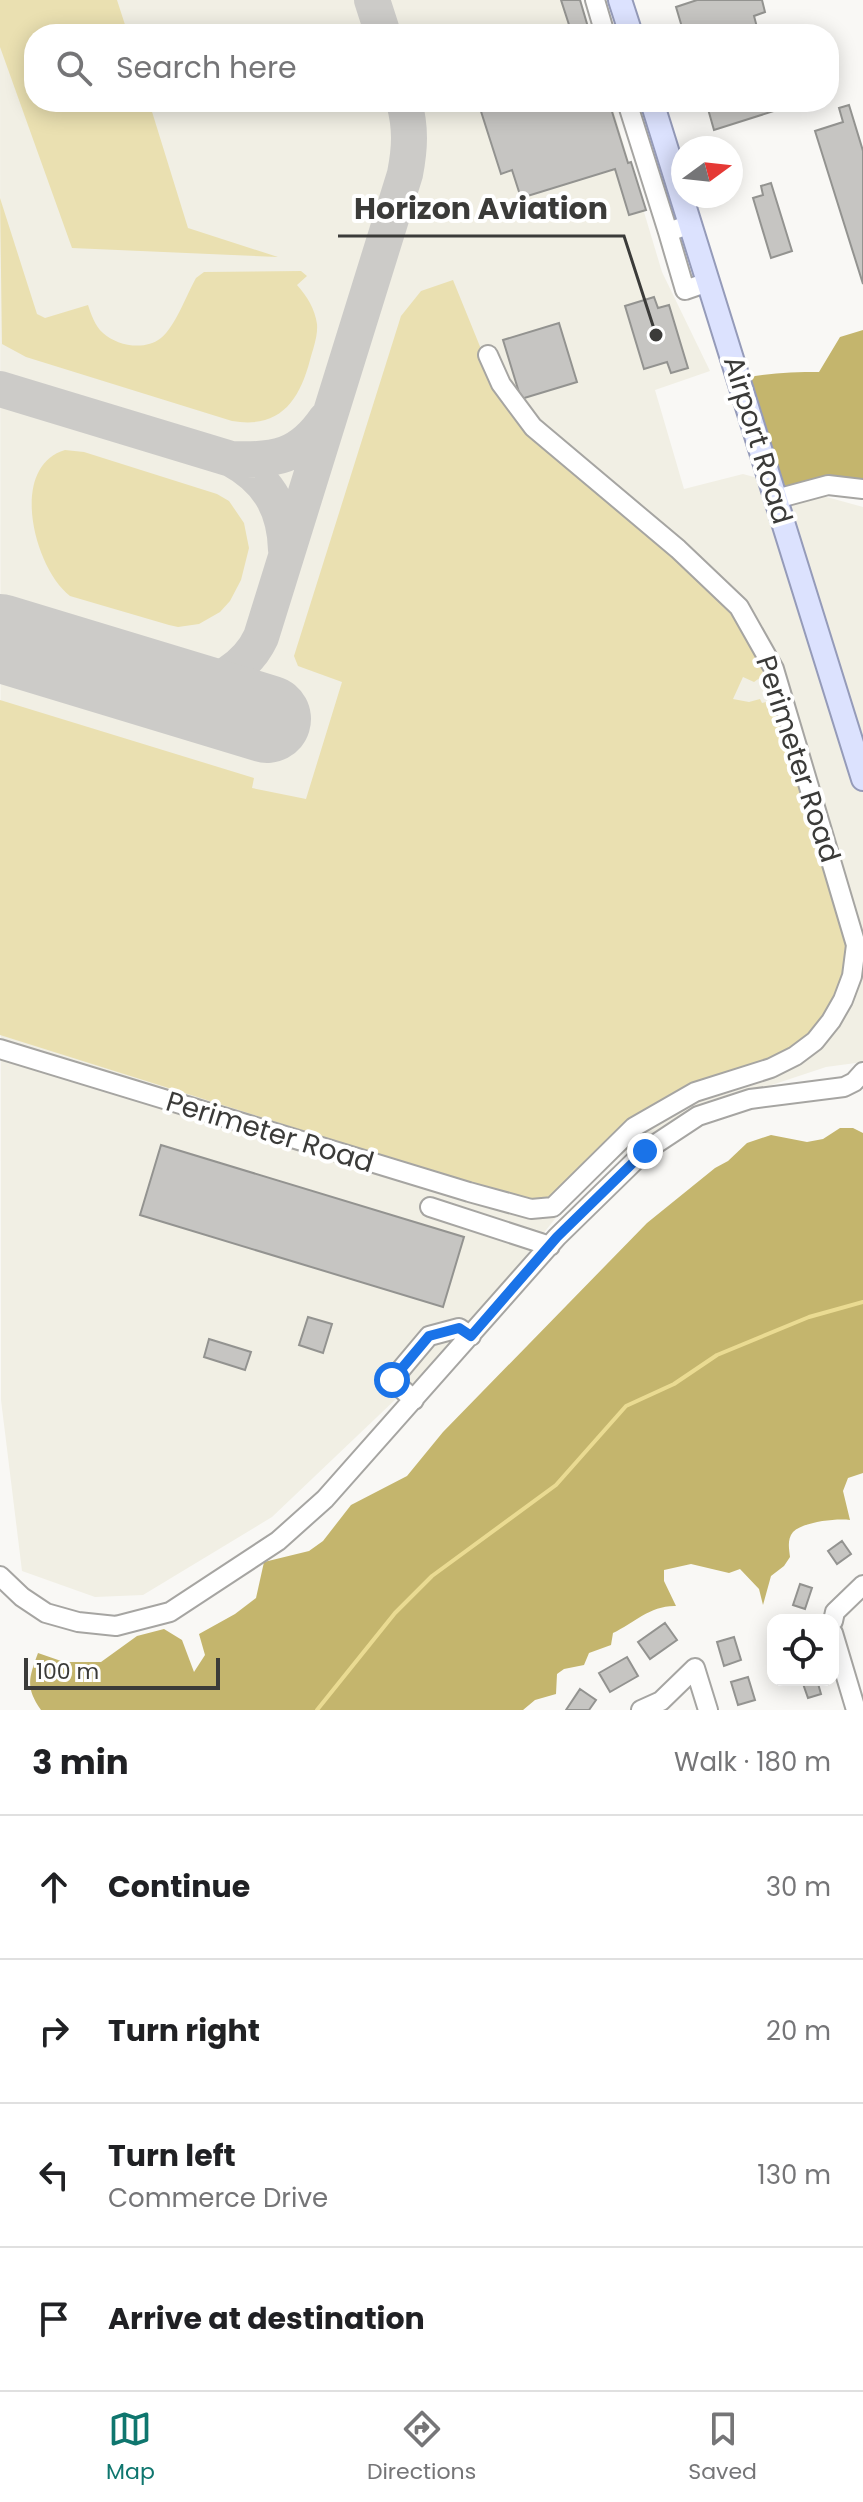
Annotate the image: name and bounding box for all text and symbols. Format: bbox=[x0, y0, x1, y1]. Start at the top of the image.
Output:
search box bbox=[24, 24, 839, 112]
icon: search bbox=[52, 46, 96, 90]
text: Search here bbox=[116, 46, 297, 89]
north arrow bbox=[671, 136, 743, 208]
callout: Horizon Aviation bbox=[338, 182, 624, 236]
text: Horizon Aviation bbox=[354, 187, 608, 230]
street label: Airport Road bbox=[714, 351, 802, 529]
street label: Perimeter Road bbox=[746, 651, 850, 867]
street label: Perimeter Road bbox=[161, 1082, 379, 1182]
route end bbox=[627, 1133, 663, 1169]
route start bbox=[374, 1362, 410, 1398]
map controls bbox=[767, 1614, 839, 1686]
button: locate bbox=[767, 1614, 839, 1686]
scale bar bbox=[24, 1654, 220, 1690]
text: 100 m bbox=[36, 1656, 99, 1687]
text: 3 min bbox=[32, 1738, 129, 1786]
text: Walk · 180 m bbox=[674, 1744, 831, 1780]
icon: ahead bbox=[32, 1865, 76, 1909]
text: Continue bbox=[108, 1865, 250, 1908]
text: 30 m bbox=[766, 1869, 831, 1905]
icon: right bbox=[32, 2009, 76, 2053]
text: Turn right bbox=[108, 2009, 260, 2052]
text: 20 m bbox=[766, 2013, 831, 2049]
text: Turn left bbox=[108, 2134, 236, 2177]
icon: left bbox=[32, 2153, 76, 2197]
text: 130 m bbox=[757, 2157, 831, 2193]
text: Commerce Drive bbox=[108, 2180, 328, 2216]
icon: arrive bbox=[32, 2297, 76, 2341]
text: Arrive at destination bbox=[108, 2297, 425, 2340]
tab: Map bbox=[106, 2407, 155, 2488]
tab: Directions bbox=[367, 2407, 476, 2488]
tab: Saved bbox=[688, 2407, 757, 2488]

